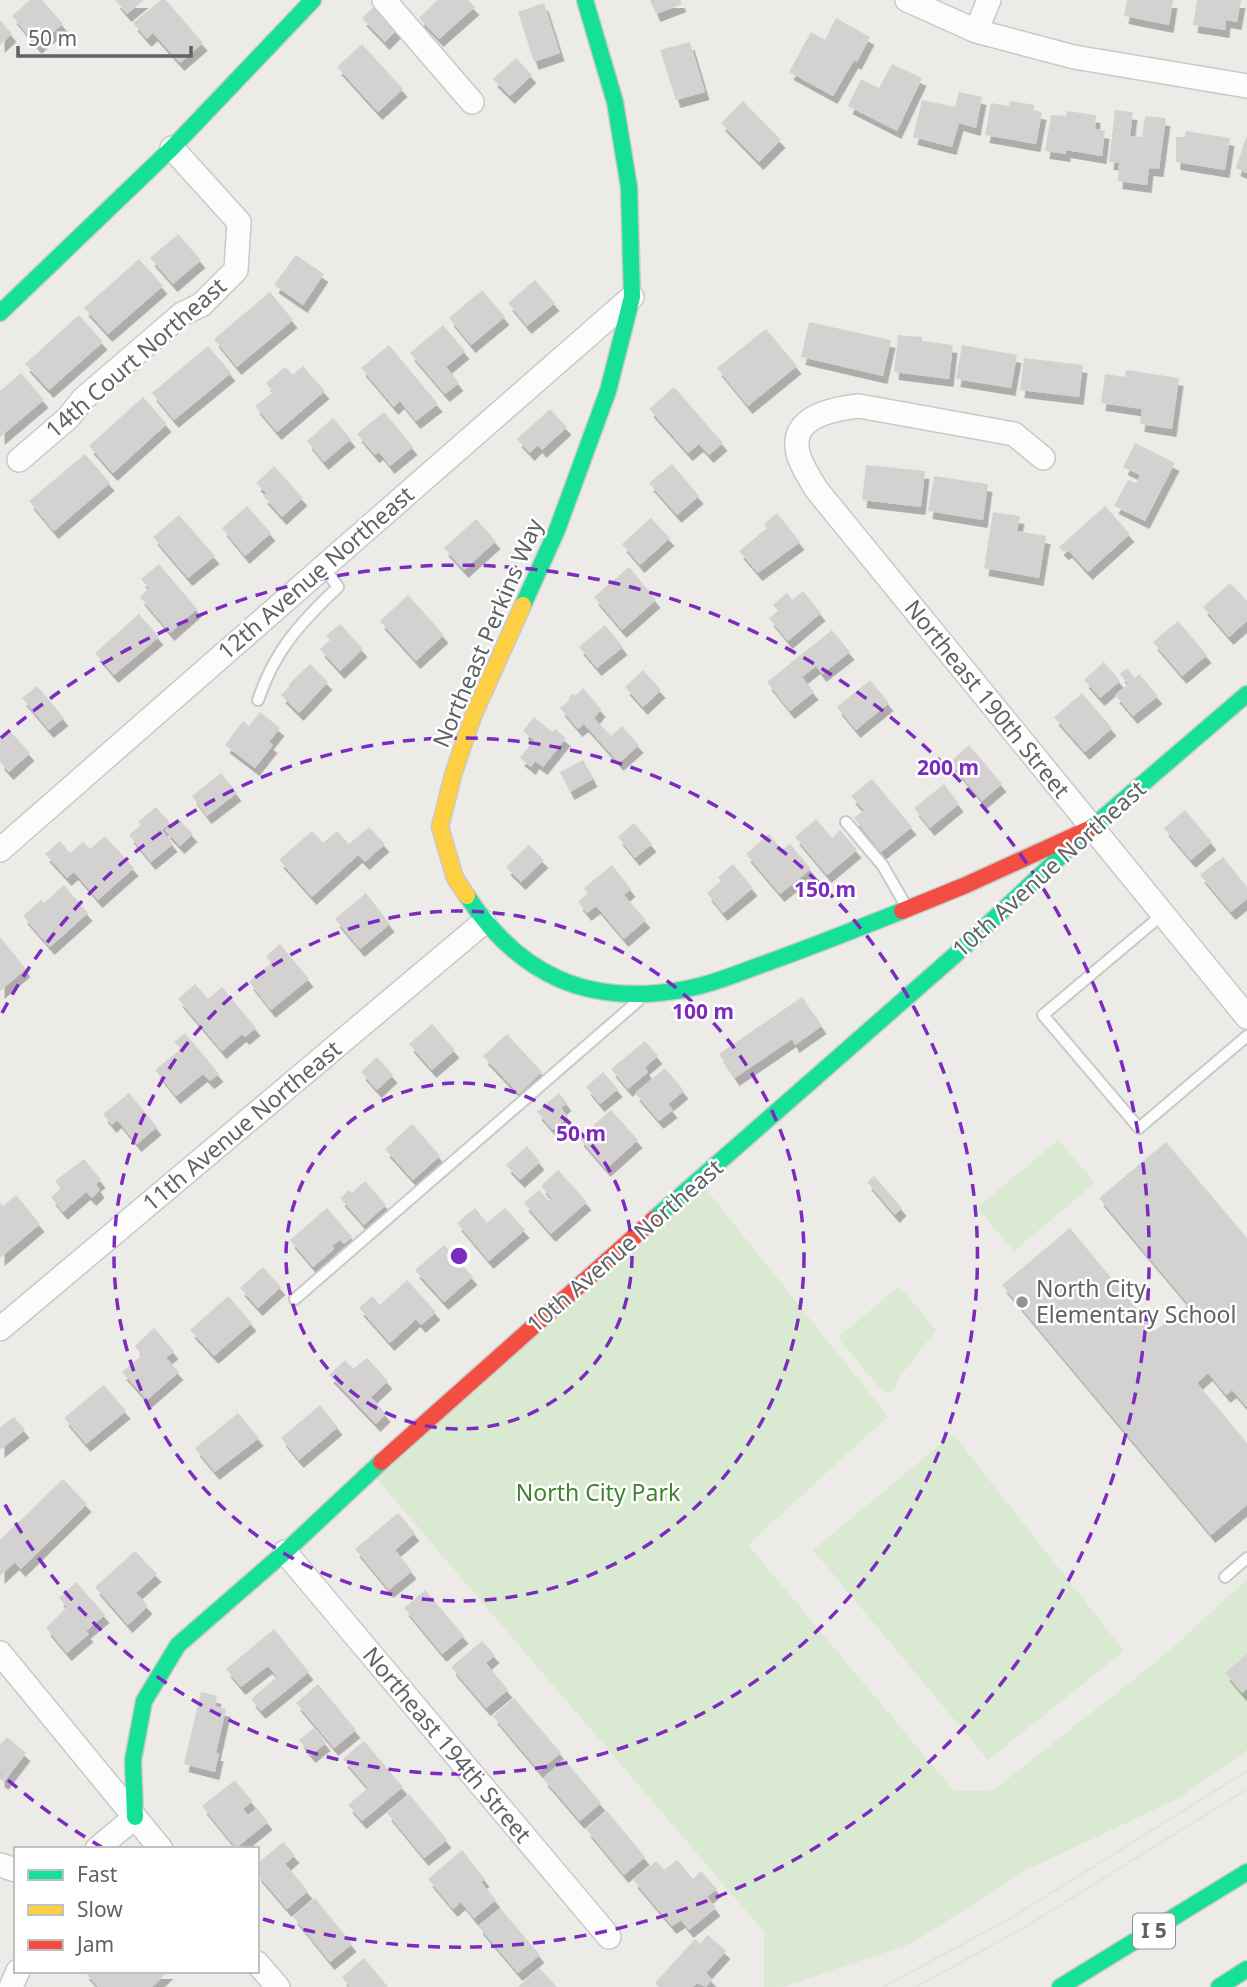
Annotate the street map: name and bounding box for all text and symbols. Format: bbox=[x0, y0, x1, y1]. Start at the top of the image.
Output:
scale bar bbox=[18, 14, 191, 58]
text: 50 m bbox=[28, 24, 77, 52]
street label: 14th Court Northeast bbox=[38, 270, 233, 445]
street label: 12th Avenue Northeast bbox=[210, 478, 420, 666]
street label: Northeast Perkins Way bbox=[424, 513, 550, 752]
street label: Northeast 190th Street bbox=[898, 592, 1078, 804]
text: 200 m bbox=[917, 753, 979, 781]
street label: 10th Avenue Northeast bbox=[945, 773, 1152, 964]
text: 150 m bbox=[794, 875, 856, 903]
text: 100 m bbox=[672, 997, 734, 1025]
street label: 11th Avenue Northeast bbox=[135, 1033, 347, 1218]
text: 50 m bbox=[556, 1119, 606, 1147]
street label: 10th Avenue Northeast bbox=[519, 1151, 729, 1339]
centre of rings bbox=[447, 1244, 471, 1268]
place label: North City Elementary School bbox=[1036, 1272, 1236, 1330]
marker: North City Elementary School bbox=[1014, 1294, 1030, 1310]
park label: North City Park bbox=[516, 1476, 681, 1508]
street label: Northeast 194th Street bbox=[356, 1640, 539, 1849]
legend bbox=[14, 1847, 259, 1973]
text: Fast bbox=[77, 1860, 118, 1888]
text: Slow bbox=[77, 1895, 123, 1923]
road number: I 5 bbox=[1133, 1913, 1175, 1948]
text: Jam bbox=[75, 1930, 114, 1958]

